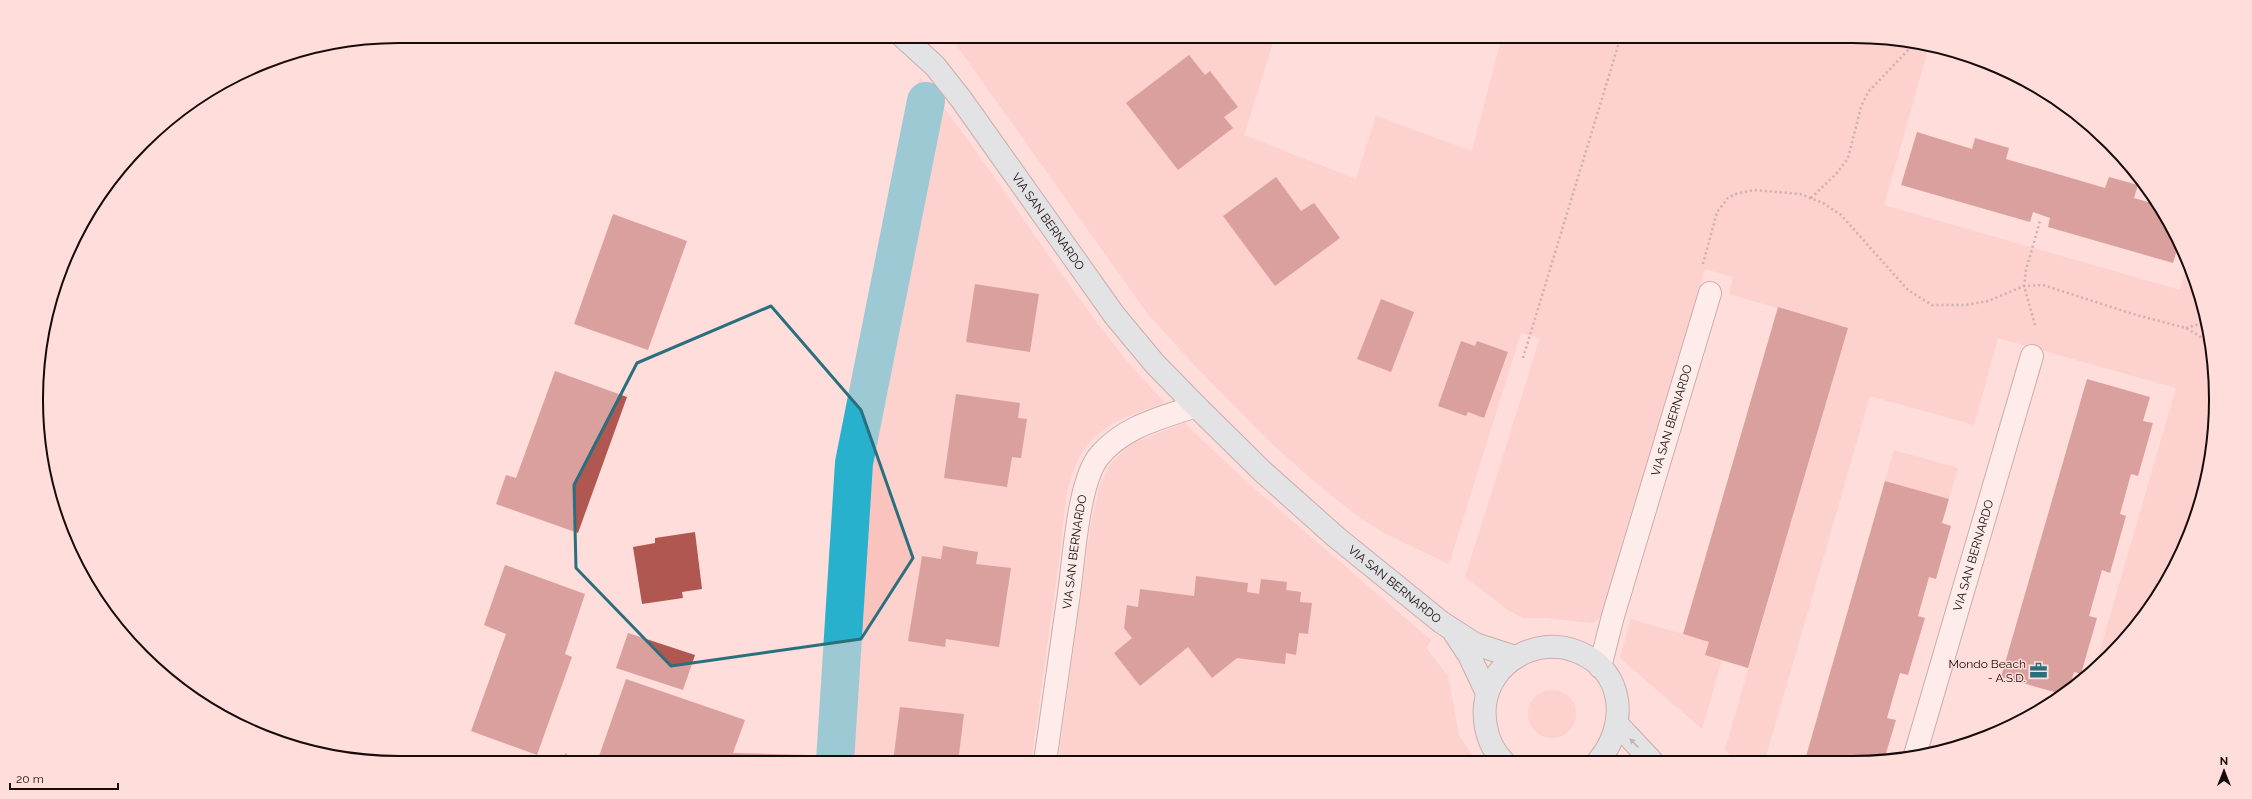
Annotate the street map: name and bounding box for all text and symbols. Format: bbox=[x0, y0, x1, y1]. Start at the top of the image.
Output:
street label: VIA SAN BERNARDO bbox=[1009, 170, 1087, 273]
street label: VIA SAN BERNARDO bbox=[1648, 363, 1695, 478]
street label: VIA SAN BERNARDO bbox=[1060, 493, 1090, 610]
street label: VIA SAN BERNARDO bbox=[1951, 498, 1996, 613]
street label: VIA SAN BERNARDO bbox=[1345, 543, 1444, 626]
place label: Mondo Beach - A.S.D. bbox=[1949, 657, 2026, 685]
office icon: Mondo Beach - A.S.D. bbox=[2029, 661, 2049, 681]
one-way arrow bbox=[1629, 738, 1639, 748]
north arrow bbox=[2204, 751, 2244, 791]
text: N bbox=[2220, 755, 2228, 768]
scale bar bbox=[10, 765, 118, 791]
text: 20 m bbox=[16, 772, 44, 786]

